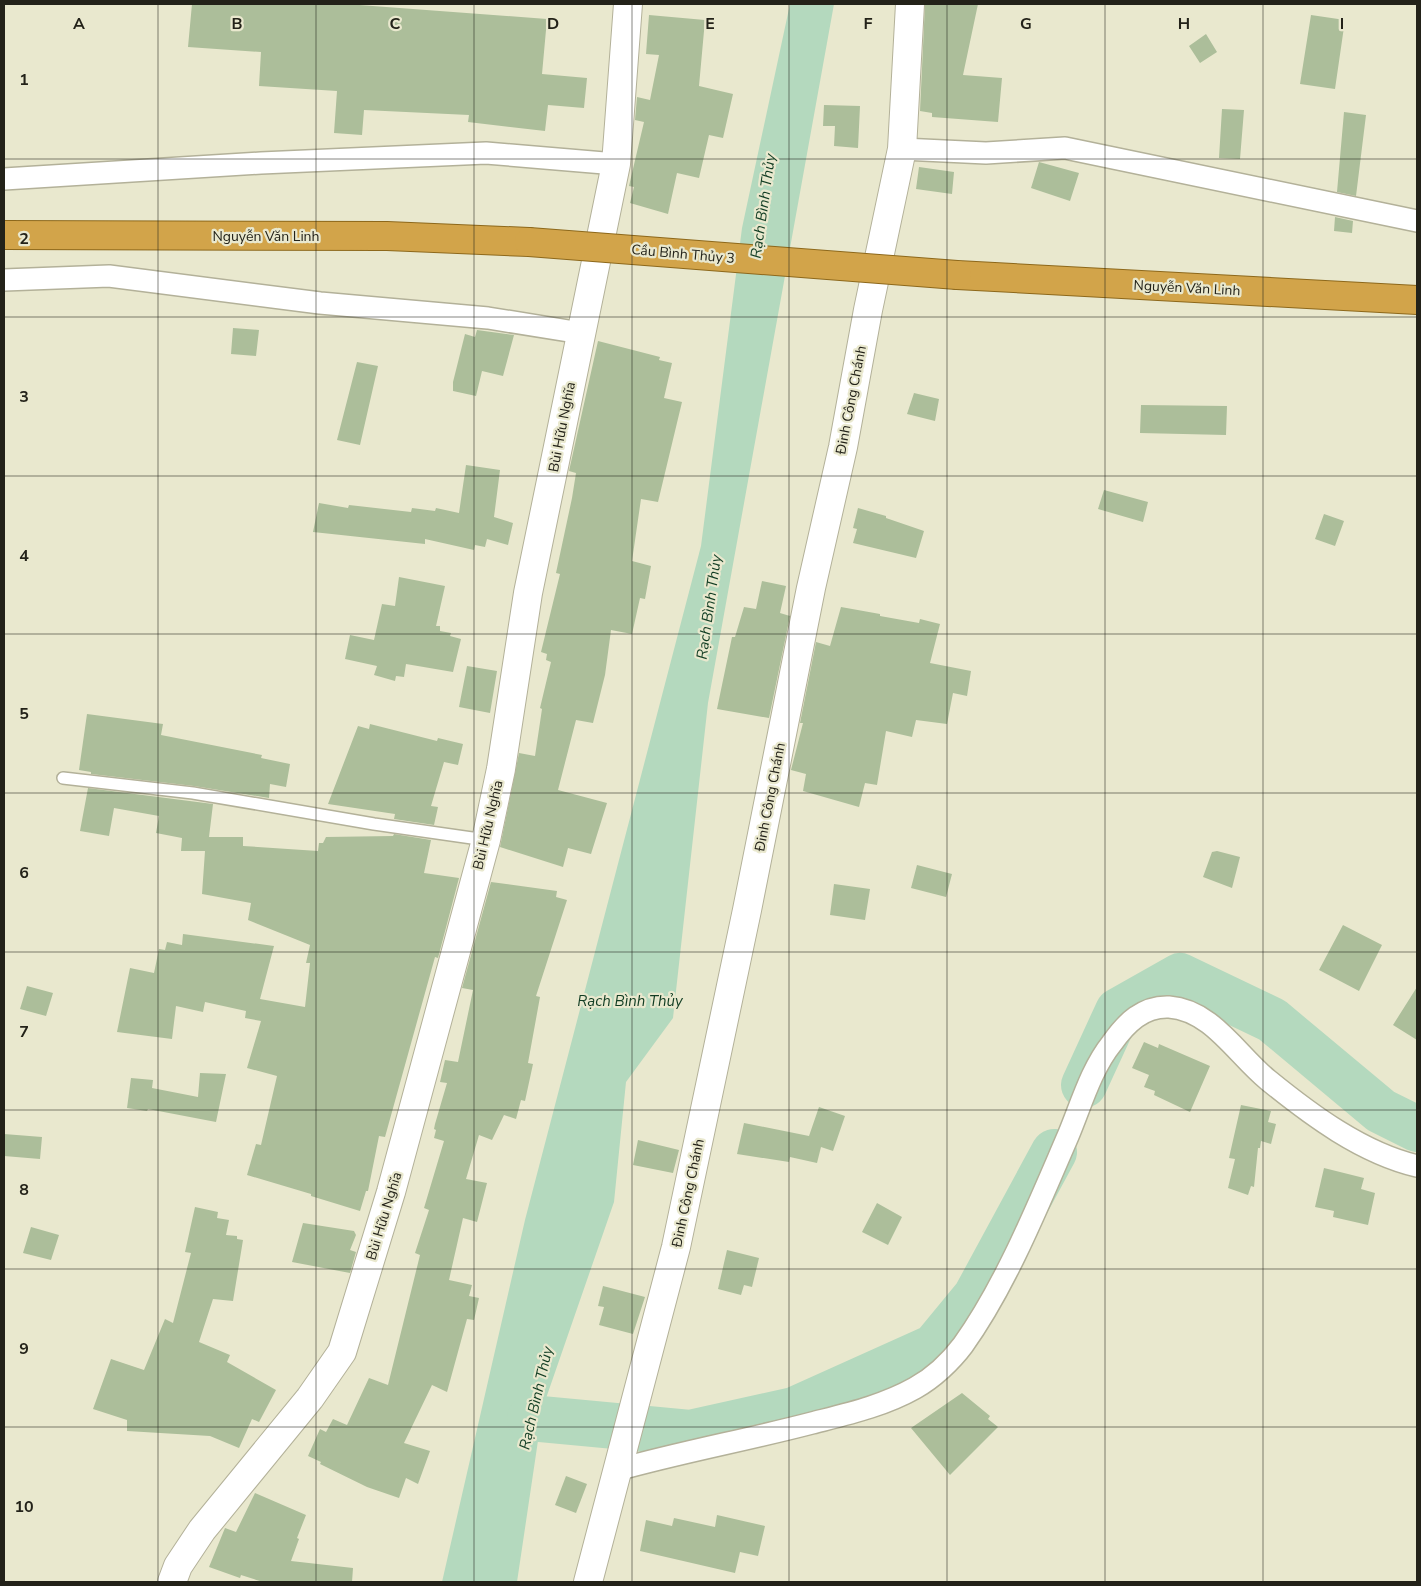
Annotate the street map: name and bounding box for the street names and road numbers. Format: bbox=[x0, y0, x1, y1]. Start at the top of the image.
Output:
street label: Nguyễn Văn Linh bbox=[212, 227, 320, 246]
street label: Cầu Bình Thủy 3 bbox=[631, 240, 735, 268]
street label: Nguyễn Văn Linh bbox=[1133, 276, 1241, 300]
street label: Đinh Công Chánh bbox=[831, 344, 871, 457]
street label: Bùi Hữu Nghĩa bbox=[544, 380, 580, 474]
street label: Đinh Công Chánh bbox=[750, 741, 790, 854]
street label: Bùi Hữu Nghĩa bbox=[468, 778, 508, 872]
street label: Đinh Công Chánh bbox=[667, 1137, 709, 1250]
street label: Bùi Hữu Nghĩa bbox=[362, 1170, 406, 1262]

